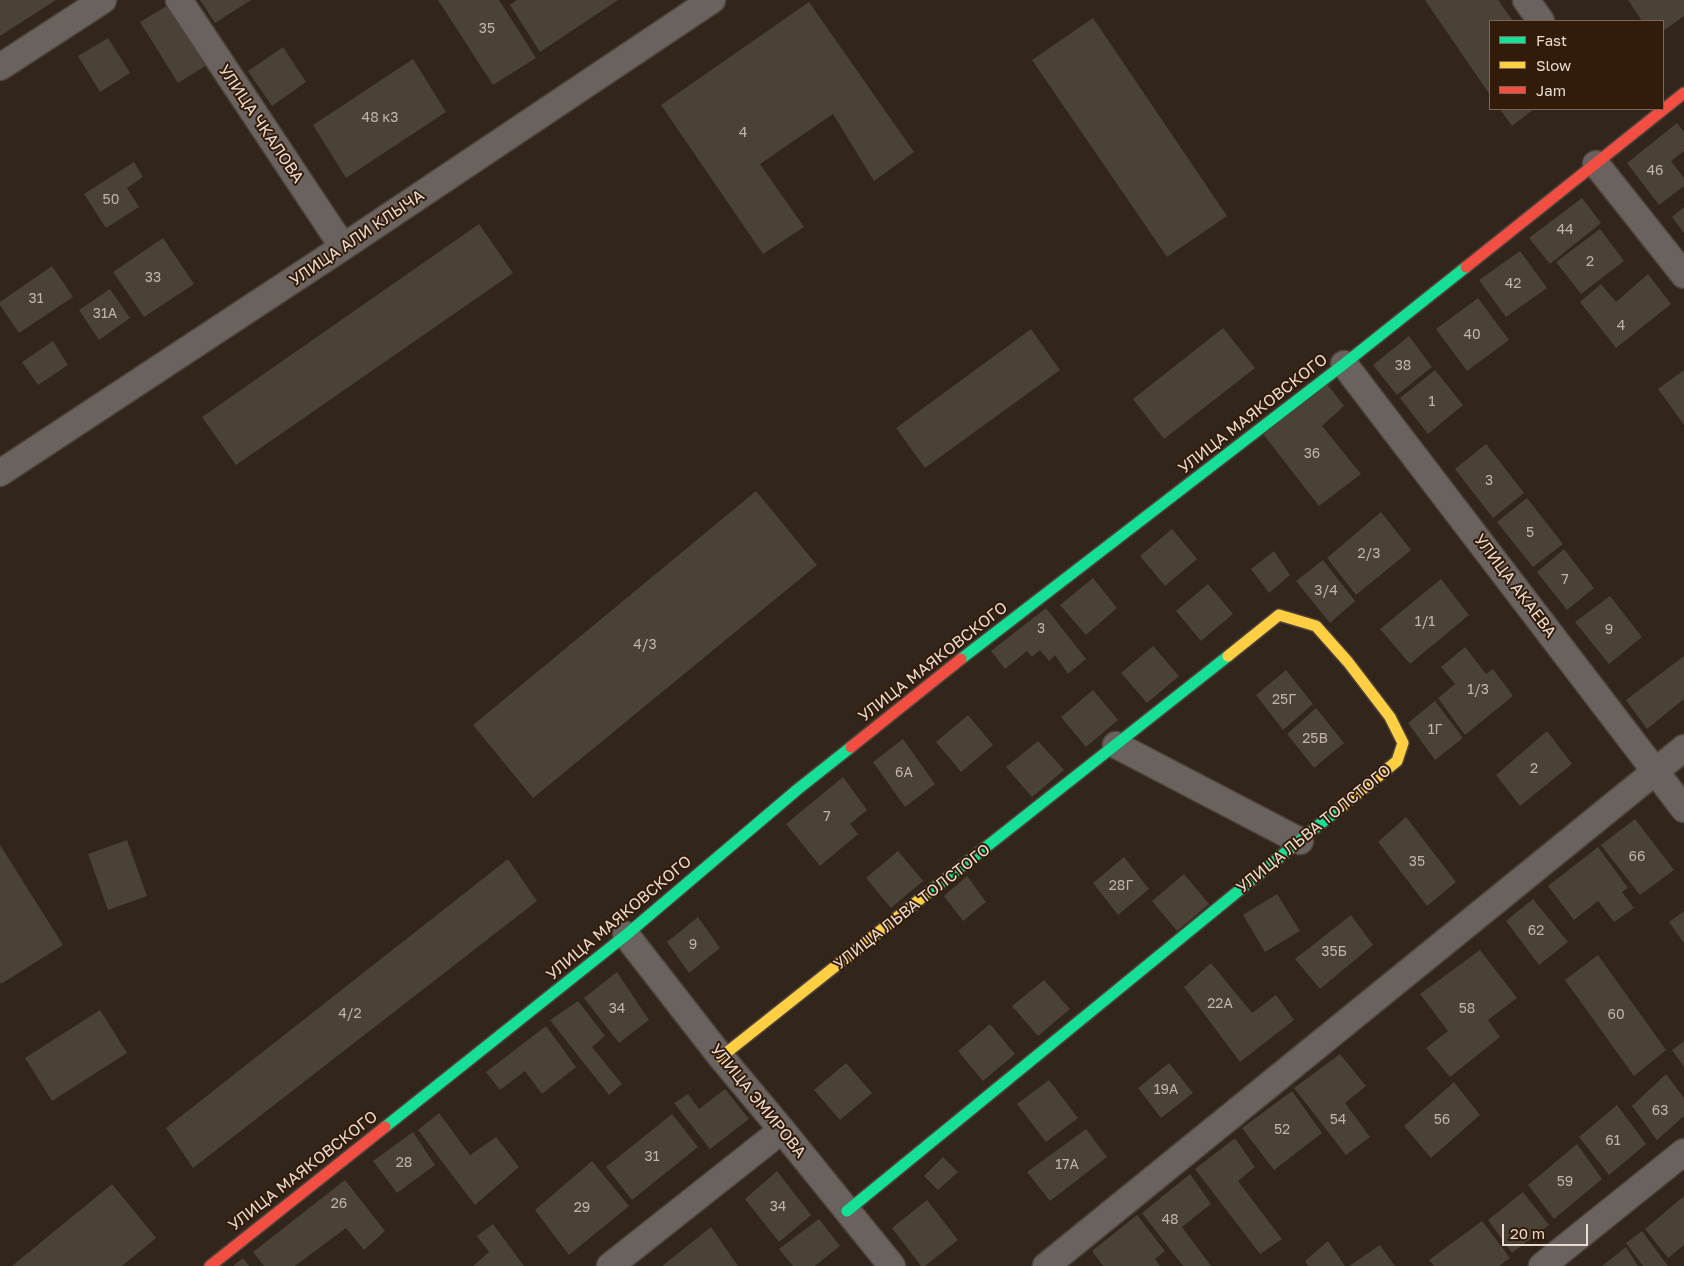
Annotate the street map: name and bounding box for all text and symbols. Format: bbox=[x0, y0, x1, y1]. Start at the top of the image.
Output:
legend bbox=[1489, 20, 1664, 110]
house number: 35 bbox=[479, 21, 495, 37]
text: Fast bbox=[1536, 31, 1567, 49]
text: Slow bbox=[1536, 56, 1571, 74]
street label: УЛИЦА ЧКАЛОВА bbox=[214, 61, 308, 187]
text: Jam bbox=[1536, 81, 1566, 99]
house number: 48 к3 bbox=[362, 110, 398, 126]
house number: 4 bbox=[739, 125, 747, 141]
house number: 46 bbox=[1646, 163, 1664, 179]
street label: УЛИЦА АЛИ КЛЫЧА bbox=[286, 186, 428, 290]
house number: 50 bbox=[103, 192, 119, 208]
house number: 44 bbox=[1556, 222, 1574, 238]
house number: 2 bbox=[1586, 254, 1594, 270]
house number: 33 bbox=[145, 270, 161, 286]
house number: 42 bbox=[1505, 276, 1521, 292]
house number: 31 bbox=[29, 291, 43, 307]
house number: 31А bbox=[93, 306, 117, 322]
house number: 4 bbox=[1617, 318, 1625, 334]
house number: 40 bbox=[1463, 327, 1481, 343]
street label: УЛИЦА МАЯКОВСКОГО bbox=[1175, 350, 1331, 478]
house number: 38 bbox=[1395, 358, 1411, 374]
house number: 1 bbox=[1429, 394, 1435, 410]
house number: 36 bbox=[1304, 446, 1320, 462]
house number: 3 bbox=[1485, 473, 1493, 489]
house number: 5 bbox=[1526, 525, 1534, 541]
street label: УЛИЦА АКАЕВА bbox=[1470, 530, 1560, 642]
house number: 2/3 bbox=[1357, 546, 1381, 562]
house number: 7 bbox=[1561, 572, 1569, 588]
house number: 3/4 bbox=[1314, 583, 1338, 599]
street label: УЛИЦА МАЯКОВСКОГО bbox=[855, 598, 1011, 726]
house number: 1/1 bbox=[1415, 614, 1435, 630]
house number: 3 bbox=[1037, 621, 1045, 637]
house number: 9 bbox=[1605, 622, 1613, 638]
house number: 4/3 bbox=[633, 637, 657, 653]
house number: 1/3 bbox=[1467, 682, 1489, 698]
house number: 25Г bbox=[1272, 692, 1296, 708]
house number: 1Г bbox=[1428, 722, 1442, 738]
house number: 25В bbox=[1302, 731, 1328, 747]
street label: УЛИЦА ЛЬВА ТОЛСТОГО bbox=[1233, 761, 1395, 897]
house number: 2 bbox=[1530, 761, 1538, 777]
house number: 6А bbox=[895, 765, 913, 781]
house number: 7 bbox=[823, 809, 831, 825]
street label: УЛИЦА ЛЬВА ТОЛСТОГО bbox=[830, 840, 994, 974]
house number: 66 bbox=[1629, 849, 1645, 865]
street label: УЛИЦА МАЯКОВСКОГО bbox=[543, 852, 695, 984]
house number: 35 bbox=[1409, 854, 1425, 870]
house number: 28Г bbox=[1109, 878, 1133, 894]
house number: 62 bbox=[1528, 923, 1544, 939]
house number: 9 bbox=[689, 937, 697, 953]
house number: 35Б bbox=[1321, 944, 1347, 960]
house number: 22А bbox=[1207, 996, 1233, 1012]
house number: 34 bbox=[609, 1001, 625, 1017]
house number: 58 bbox=[1459, 1001, 1475, 1017]
house number: 4/2 bbox=[338, 1006, 362, 1022]
house number: 60 bbox=[1607, 1007, 1625, 1023]
street label: УЛИЦА ЭМИРОВА bbox=[706, 1040, 810, 1162]
house number: 19А bbox=[1154, 1082, 1178, 1098]
house number: 63 bbox=[1652, 1103, 1668, 1119]
street label: УЛИЦА МАЯКОВСКОГО bbox=[225, 1107, 381, 1235]
house number: 54 bbox=[1330, 1112, 1346, 1128]
house number: 56 bbox=[1434, 1112, 1450, 1128]
house number: 52 bbox=[1274, 1122, 1290, 1138]
house number: 61 bbox=[1605, 1133, 1621, 1149]
house number: 31 bbox=[645, 1149, 659, 1165]
house number: 28 bbox=[396, 1155, 412, 1171]
house number: 17А bbox=[1055, 1157, 1079, 1173]
house number: 59 bbox=[1557, 1174, 1573, 1190]
house number: 26 bbox=[331, 1196, 347, 1212]
house number: 34 bbox=[770, 1199, 786, 1215]
house number: 29 bbox=[574, 1200, 590, 1216]
house number: 48 bbox=[1161, 1212, 1179, 1228]
scale bar bbox=[1504, 1214, 1590, 1246]
text: 20 m bbox=[1510, 1224, 1545, 1242]

